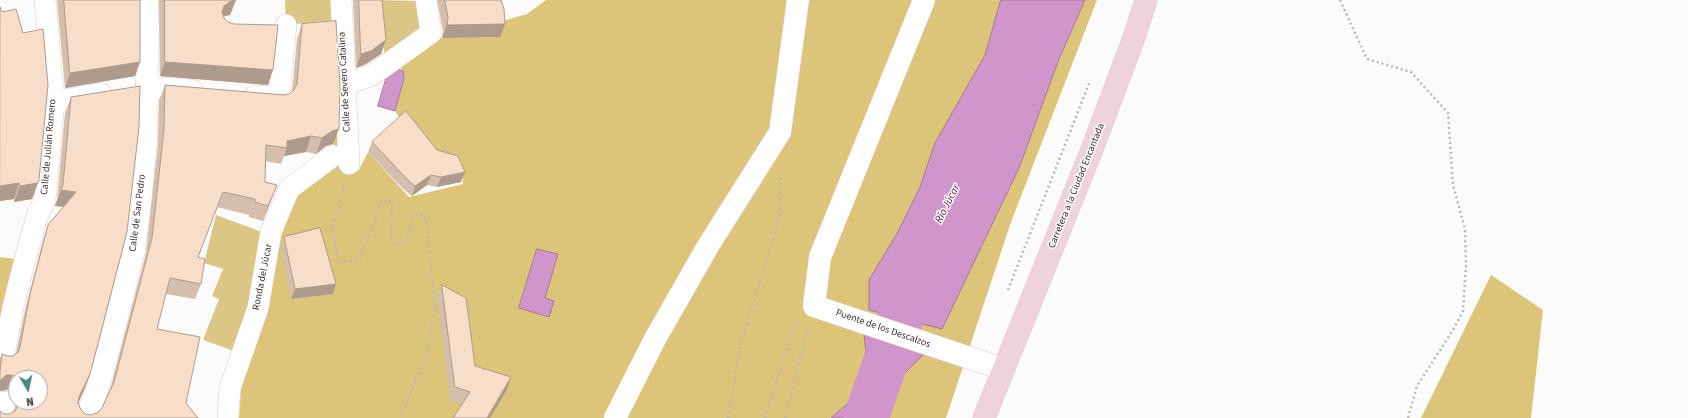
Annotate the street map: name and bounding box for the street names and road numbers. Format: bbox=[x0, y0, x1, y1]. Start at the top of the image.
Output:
street label: Calle de Severo Catalina bbox=[336, 32, 354, 132]
street label: Calle de Julián Romero bbox=[39, 99, 59, 195]
street label: Carretera a la Ciudad Encantada bbox=[1046, 122, 1108, 250]
street label: Calle de San Pedro bbox=[127, 174, 149, 252]
street label: Ronda del Júcar bbox=[251, 243, 275, 311]
street label: Puente de los Descalzos bbox=[834, 307, 932, 351]

